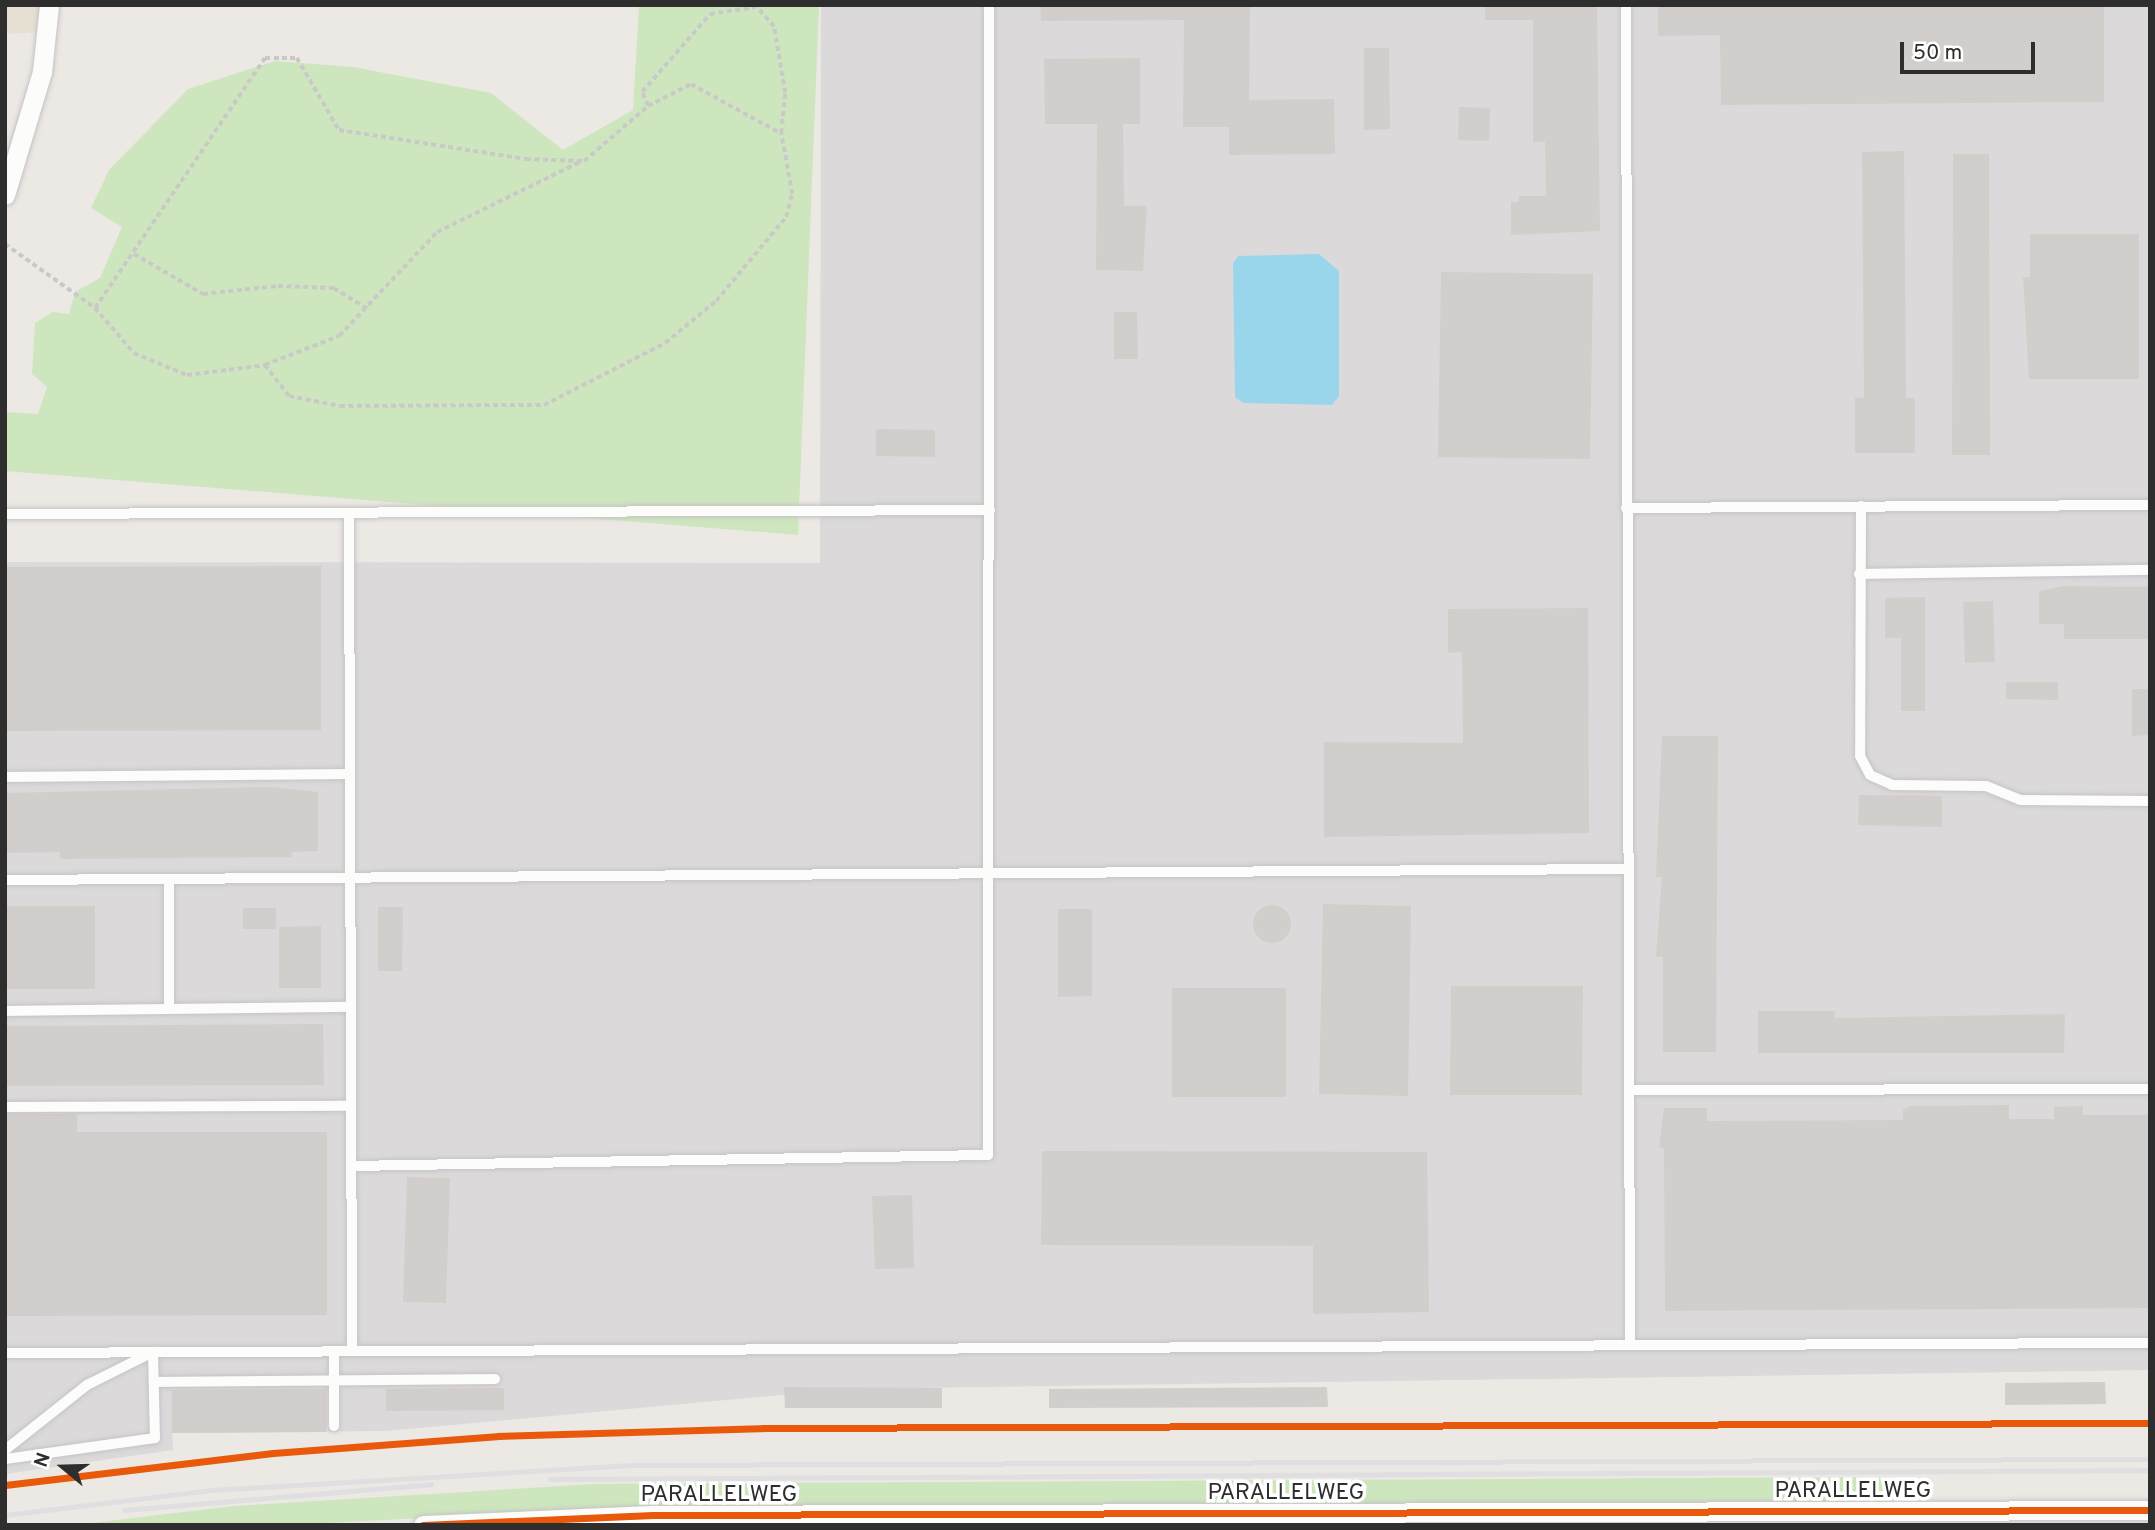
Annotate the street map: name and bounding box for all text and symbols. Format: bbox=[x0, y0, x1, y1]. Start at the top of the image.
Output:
scale bar bbox=[1903, 28, 2038, 72]
text: 50 m bbox=[1913, 40, 1962, 67]
north arrow bbox=[28, 1432, 98, 1502]
text: N bbox=[30, 1450, 57, 1471]
street label: PARALLELWEG bbox=[1775, 1478, 1931, 1506]
street label: PARALLELWEG bbox=[1208, 1480, 1364, 1508]
street label: PARALLELWEG bbox=[641, 1482, 797, 1510]

